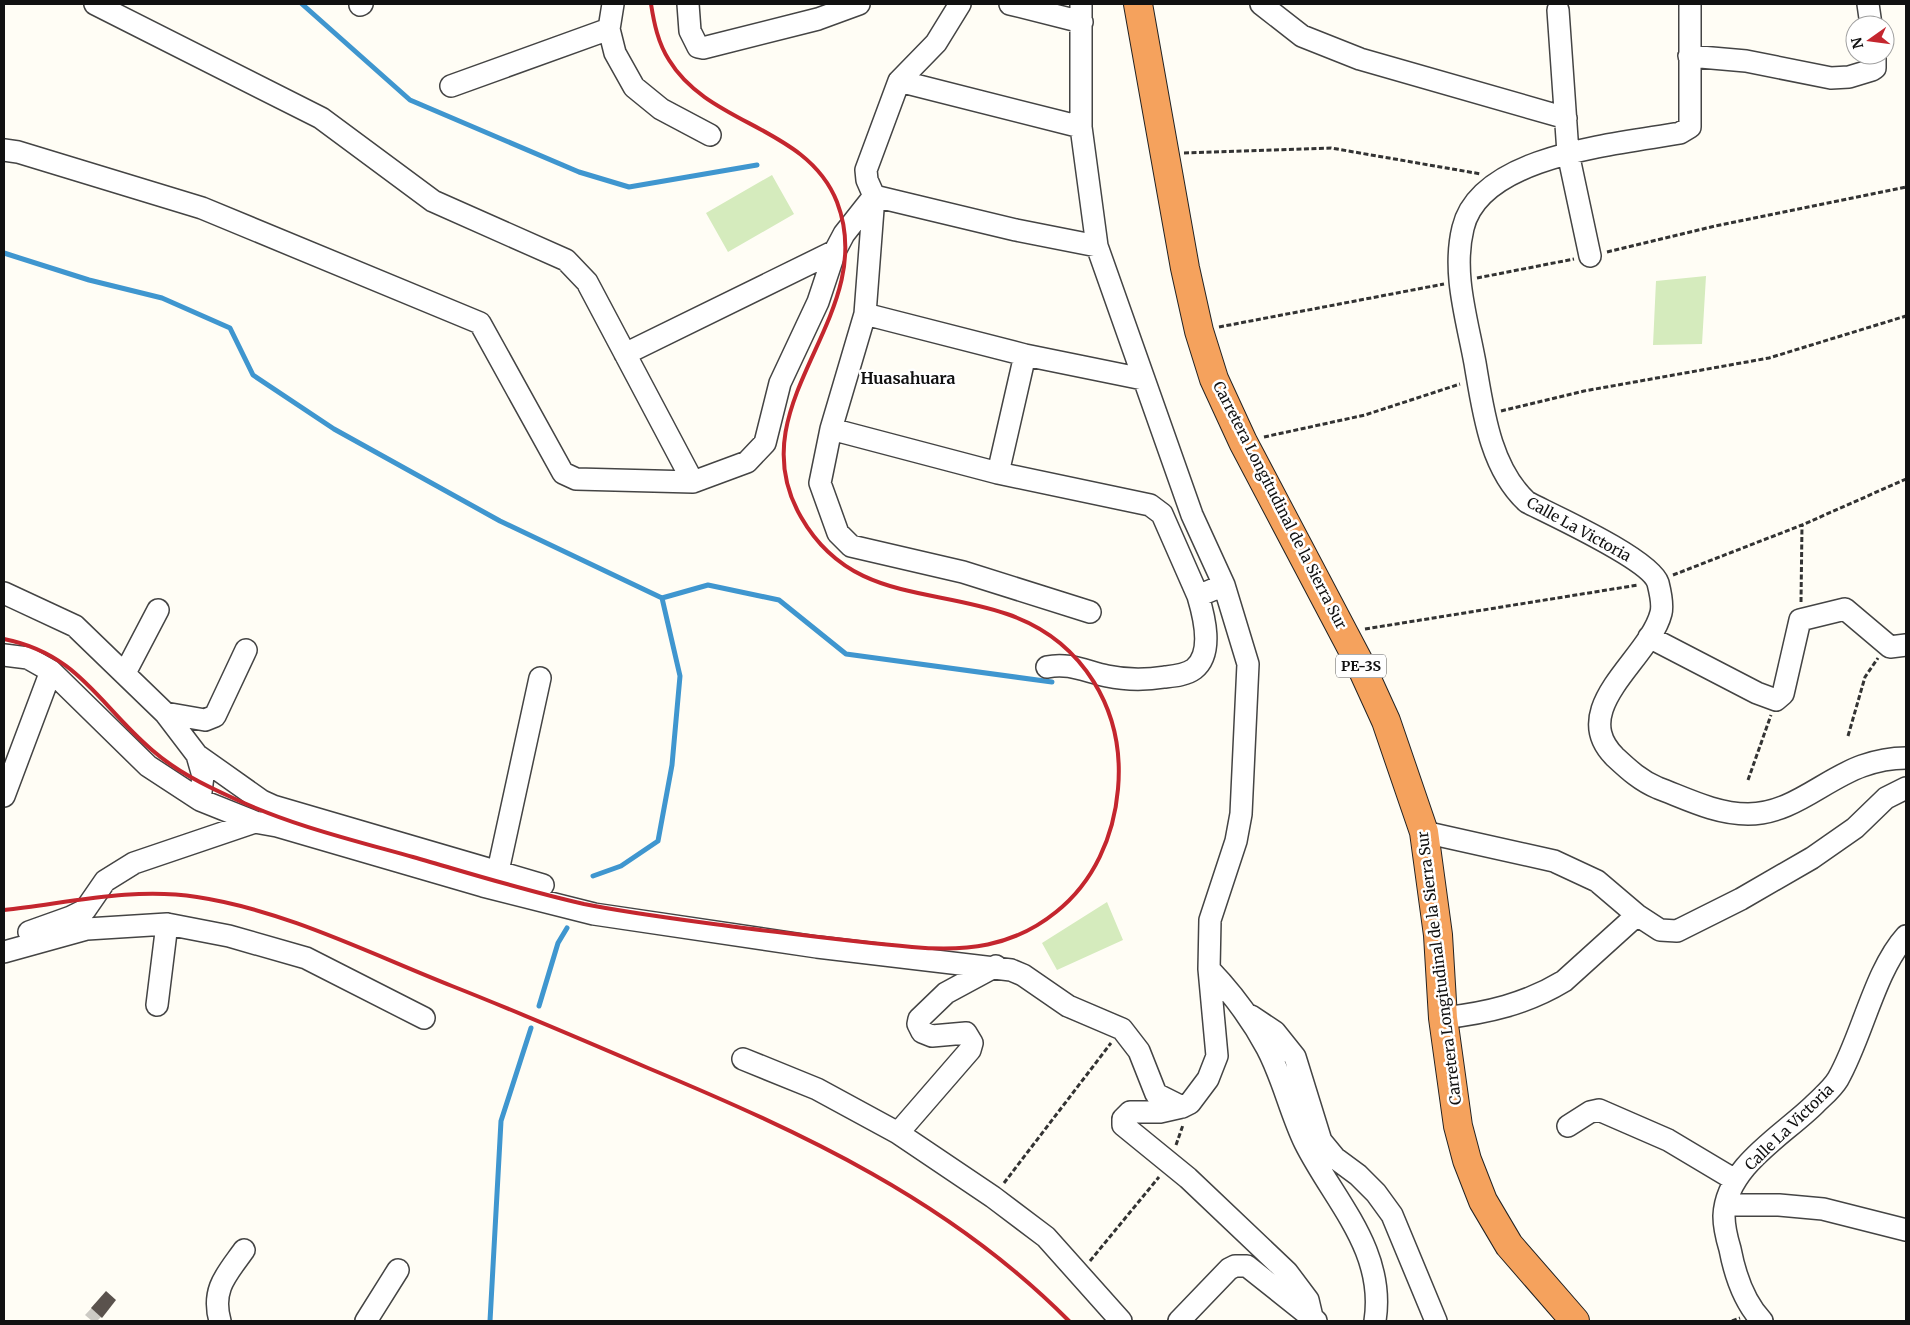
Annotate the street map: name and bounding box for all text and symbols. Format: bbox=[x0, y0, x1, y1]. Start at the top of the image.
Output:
north arrow bbox=[1845, 15, 1895, 65]
text: N bbox=[1847, 36, 1867, 51]
district label: Huasahuara bbox=[860, 368, 956, 388]
street label: Carretera Longitudinal de la Sierra Sur bbox=[1209, 378, 1351, 632]
street label: Calle La Victoria bbox=[1524, 493, 1634, 565]
road number: PE-3S bbox=[1336, 654, 1386, 678]
street label: Carretera Longitudinal de la Sierra Sur bbox=[1413, 830, 1465, 1106]
street label: Calle La Victoria bbox=[1741, 1080, 1837, 1174]

